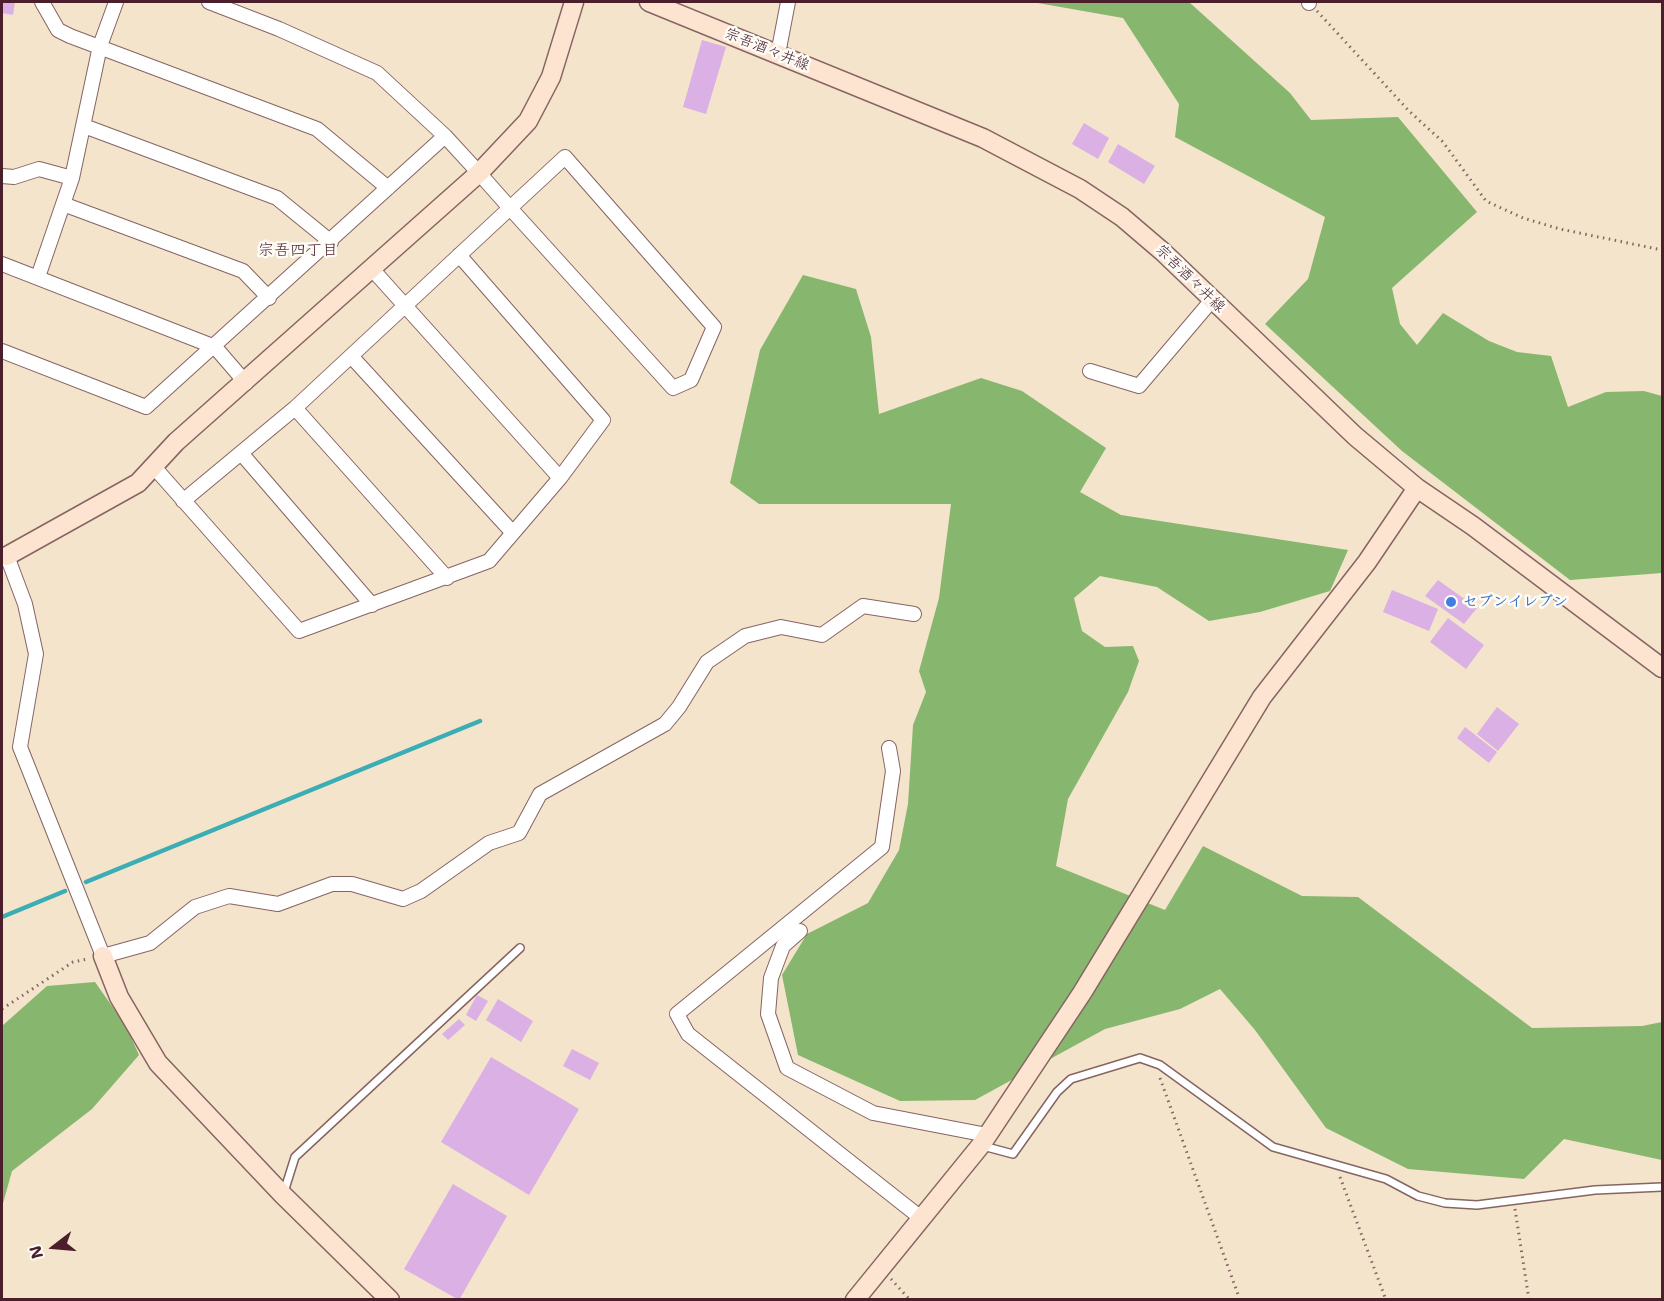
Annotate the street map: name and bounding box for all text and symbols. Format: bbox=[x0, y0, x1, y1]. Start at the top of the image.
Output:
street label: 宗吾酒々井線 bbox=[722, 25, 812, 75]
district label: 宗吾四丁目 bbox=[258, 241, 338, 261]
street label: 宗吾酒々井線 bbox=[1151, 241, 1229, 317]
place label: セブンイレブン bbox=[1463, 593, 1568, 611]
marker: セブンイレブン bbox=[1444, 595, 1458, 609]
north arrow bbox=[24, 1217, 84, 1277]
text: N bbox=[24, 1243, 48, 1261]

